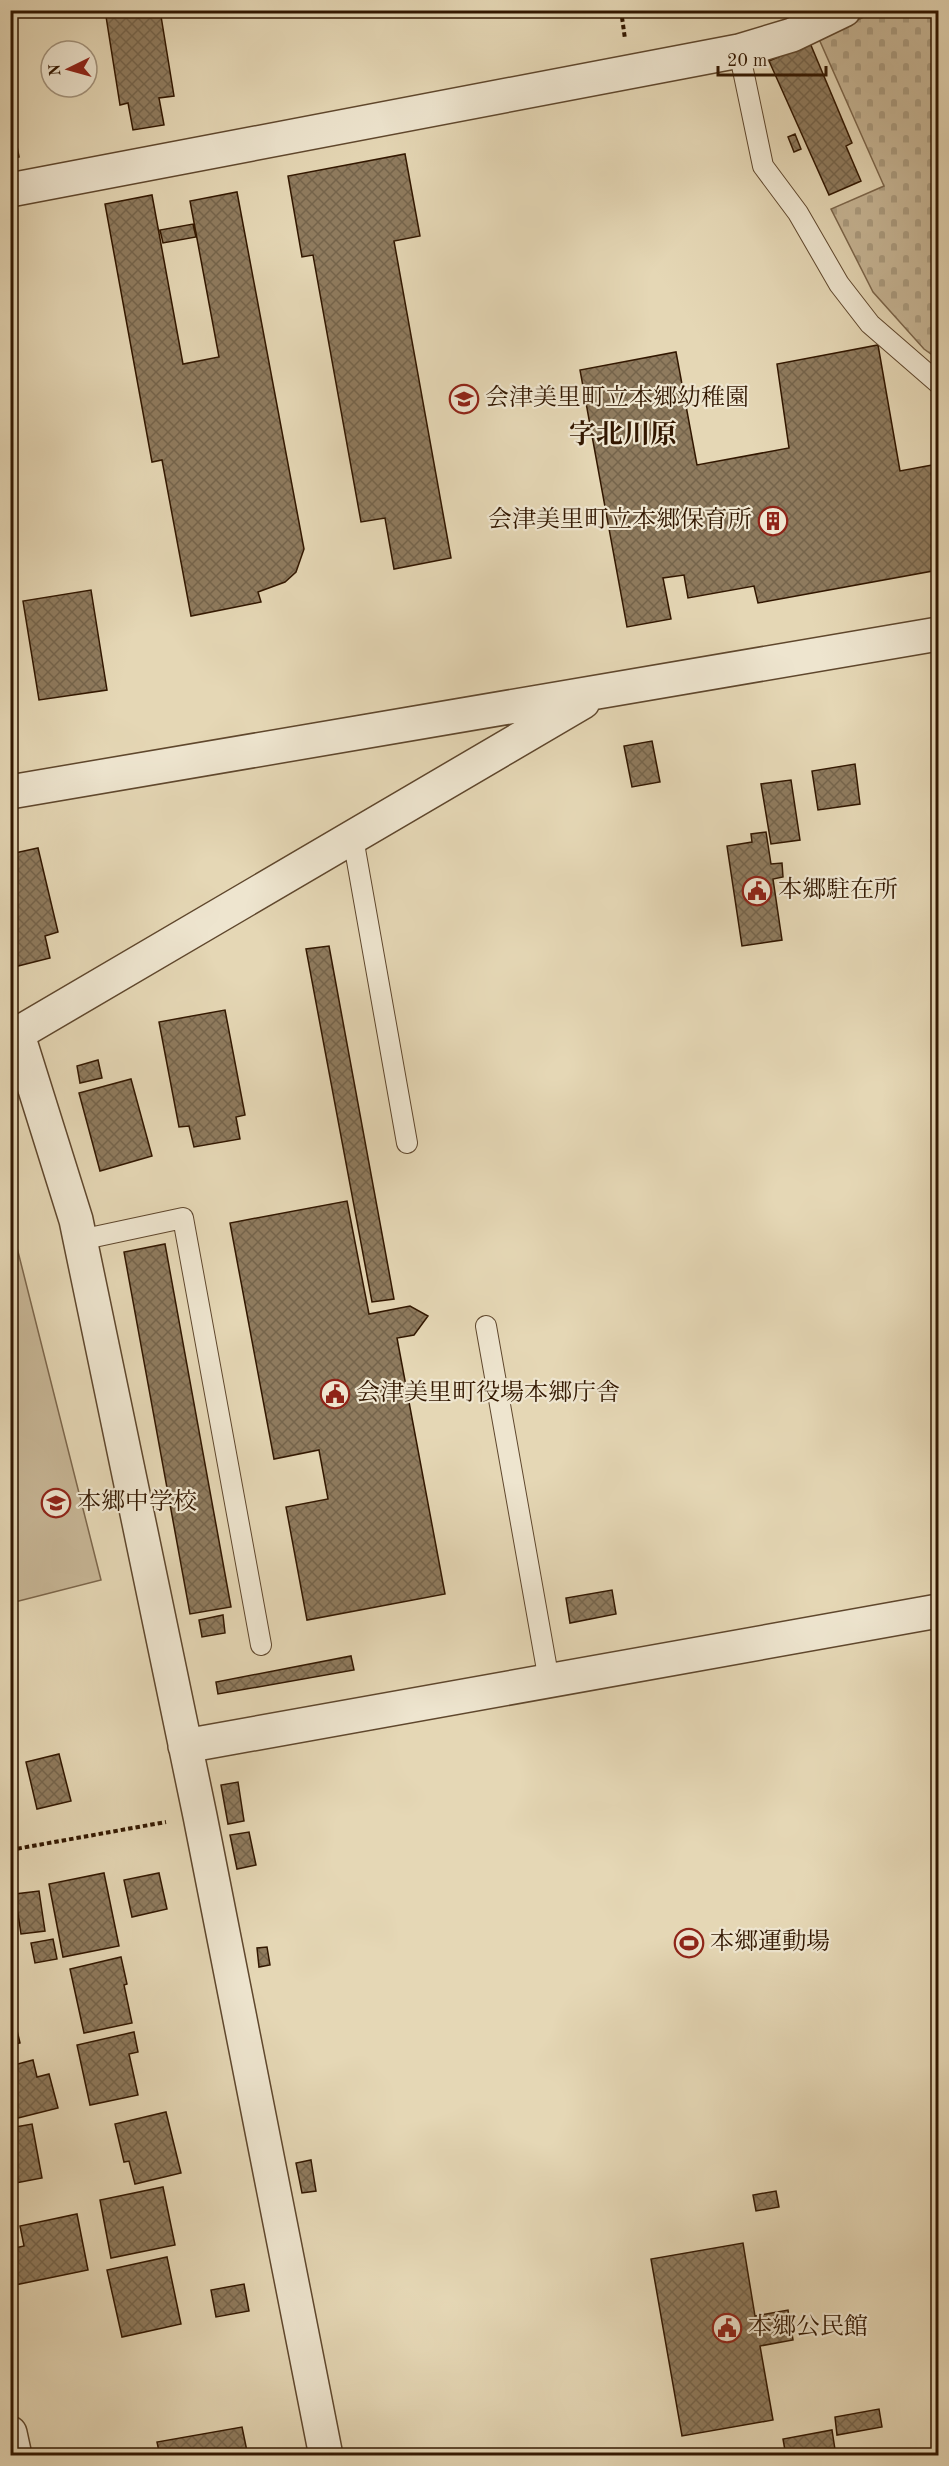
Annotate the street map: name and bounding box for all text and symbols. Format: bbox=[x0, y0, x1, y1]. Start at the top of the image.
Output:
north arrow bbox=[39, 39, 99, 99]
scale bar bbox=[718, 39, 826, 77]
text: 20 m bbox=[727, 52, 767, 70]
text: N bbox=[47, 63, 65, 77]
school or university icon: 会津美里町立本郷幼稚園 bbox=[448, 383, 480, 415]
place label: 会津美里町立本郷幼稚園 bbox=[485, 384, 749, 411]
district label: 字北川原 bbox=[569, 420, 677, 449]
building icon: 会津美里町立本郷保育所 bbox=[757, 505, 789, 537]
place label: 会津美里町立本郷保育所 bbox=[488, 506, 752, 533]
public building icon: 本郷駐在所 bbox=[741, 875, 773, 907]
place label: 本郷駐在所 bbox=[778, 876, 898, 903]
public building icon: 会津美里町役場本郷庁舎 bbox=[319, 1378, 351, 1410]
place label: 会津美里町役場本郷庁舎 bbox=[356, 1379, 620, 1406]
school or university icon: 本郷中学校 bbox=[40, 1487, 72, 1519]
place label: 本郷中学校 bbox=[77, 1488, 197, 1515]
sports icon: 本郷運動場 bbox=[673, 1927, 705, 1959]
place label: 本郷運動場 bbox=[710, 1928, 830, 1955]
public building icon: 本郷公民館 bbox=[711, 2312, 743, 2344]
place label: 本郷公民館 bbox=[748, 2313, 868, 2340]

